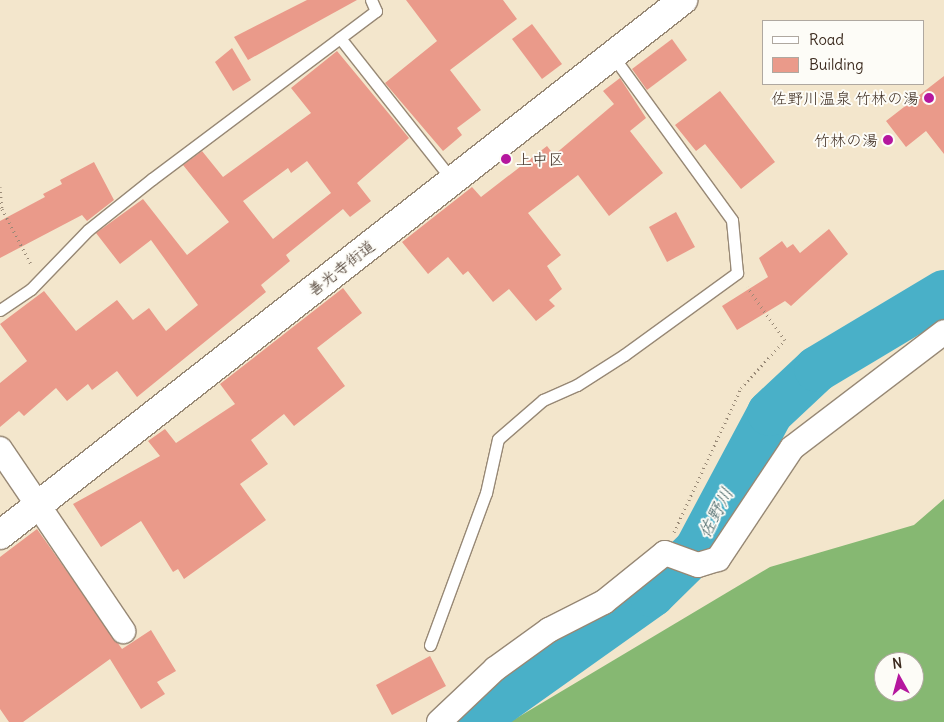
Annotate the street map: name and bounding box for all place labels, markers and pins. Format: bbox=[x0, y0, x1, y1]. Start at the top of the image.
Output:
place label: 佐野川温泉 竹林の湯 bbox=[771, 88, 919, 108]
marker: 佐野川温泉 竹林の湯 bbox=[923, 92, 935, 104]
place label: 竹林の湯 bbox=[814, 130, 878, 150]
marker: 竹林の湯 bbox=[882, 134, 894, 146]
place label: 上中区 bbox=[516, 149, 564, 169]
marker: 上中区 bbox=[500, 153, 512, 165]

